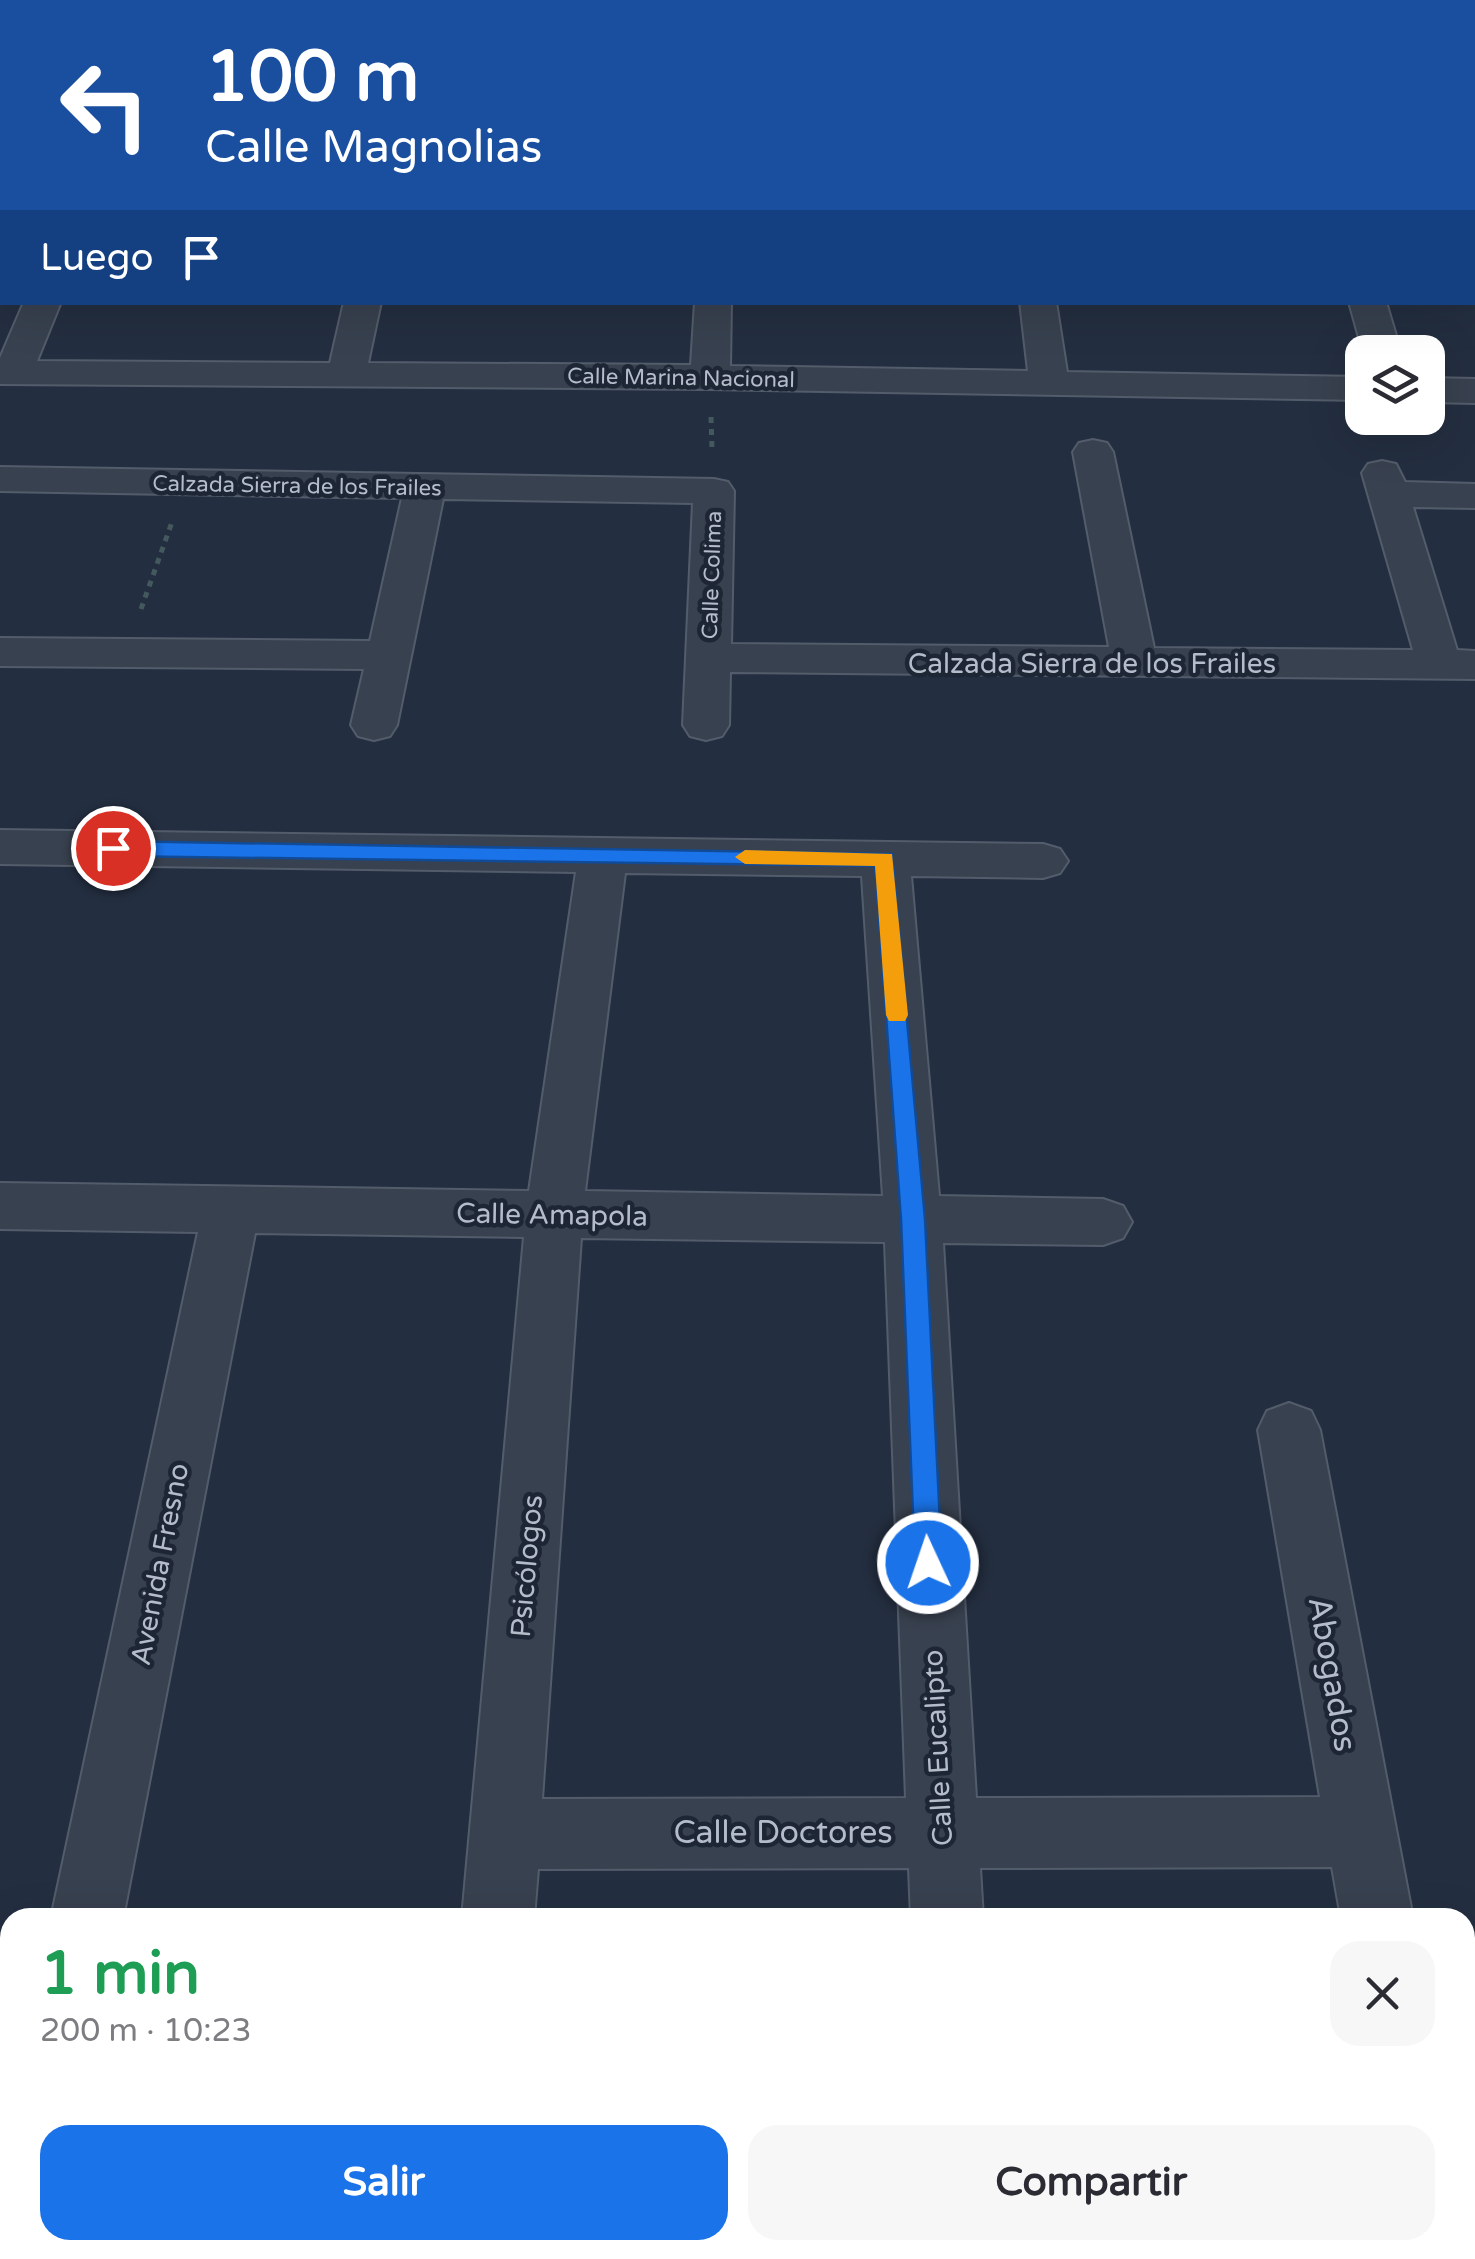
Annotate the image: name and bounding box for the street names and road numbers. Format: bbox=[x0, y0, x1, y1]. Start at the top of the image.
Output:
street label: Calle Marina Nacional bbox=[567, 363, 795, 393]
street label: Calzada Sierra de los Frailes bbox=[152, 470, 442, 502]
street label: Calle Colima bbox=[697, 510, 727, 640]
street label: Calzada Sierra de los Frailes bbox=[908, 647, 1276, 681]
street label: Calle Amapola bbox=[456, 1196, 648, 1234]
street label: Avenida Fresno bbox=[124, 1460, 196, 1668]
street label: Psicólogos bbox=[504, 1493, 550, 1639]
street label: Abogados bbox=[1300, 1594, 1364, 1755]
street label: Calle Eucalipto bbox=[916, 1649, 960, 1847]
street label: Calle Doctores bbox=[673, 1814, 893, 1852]

